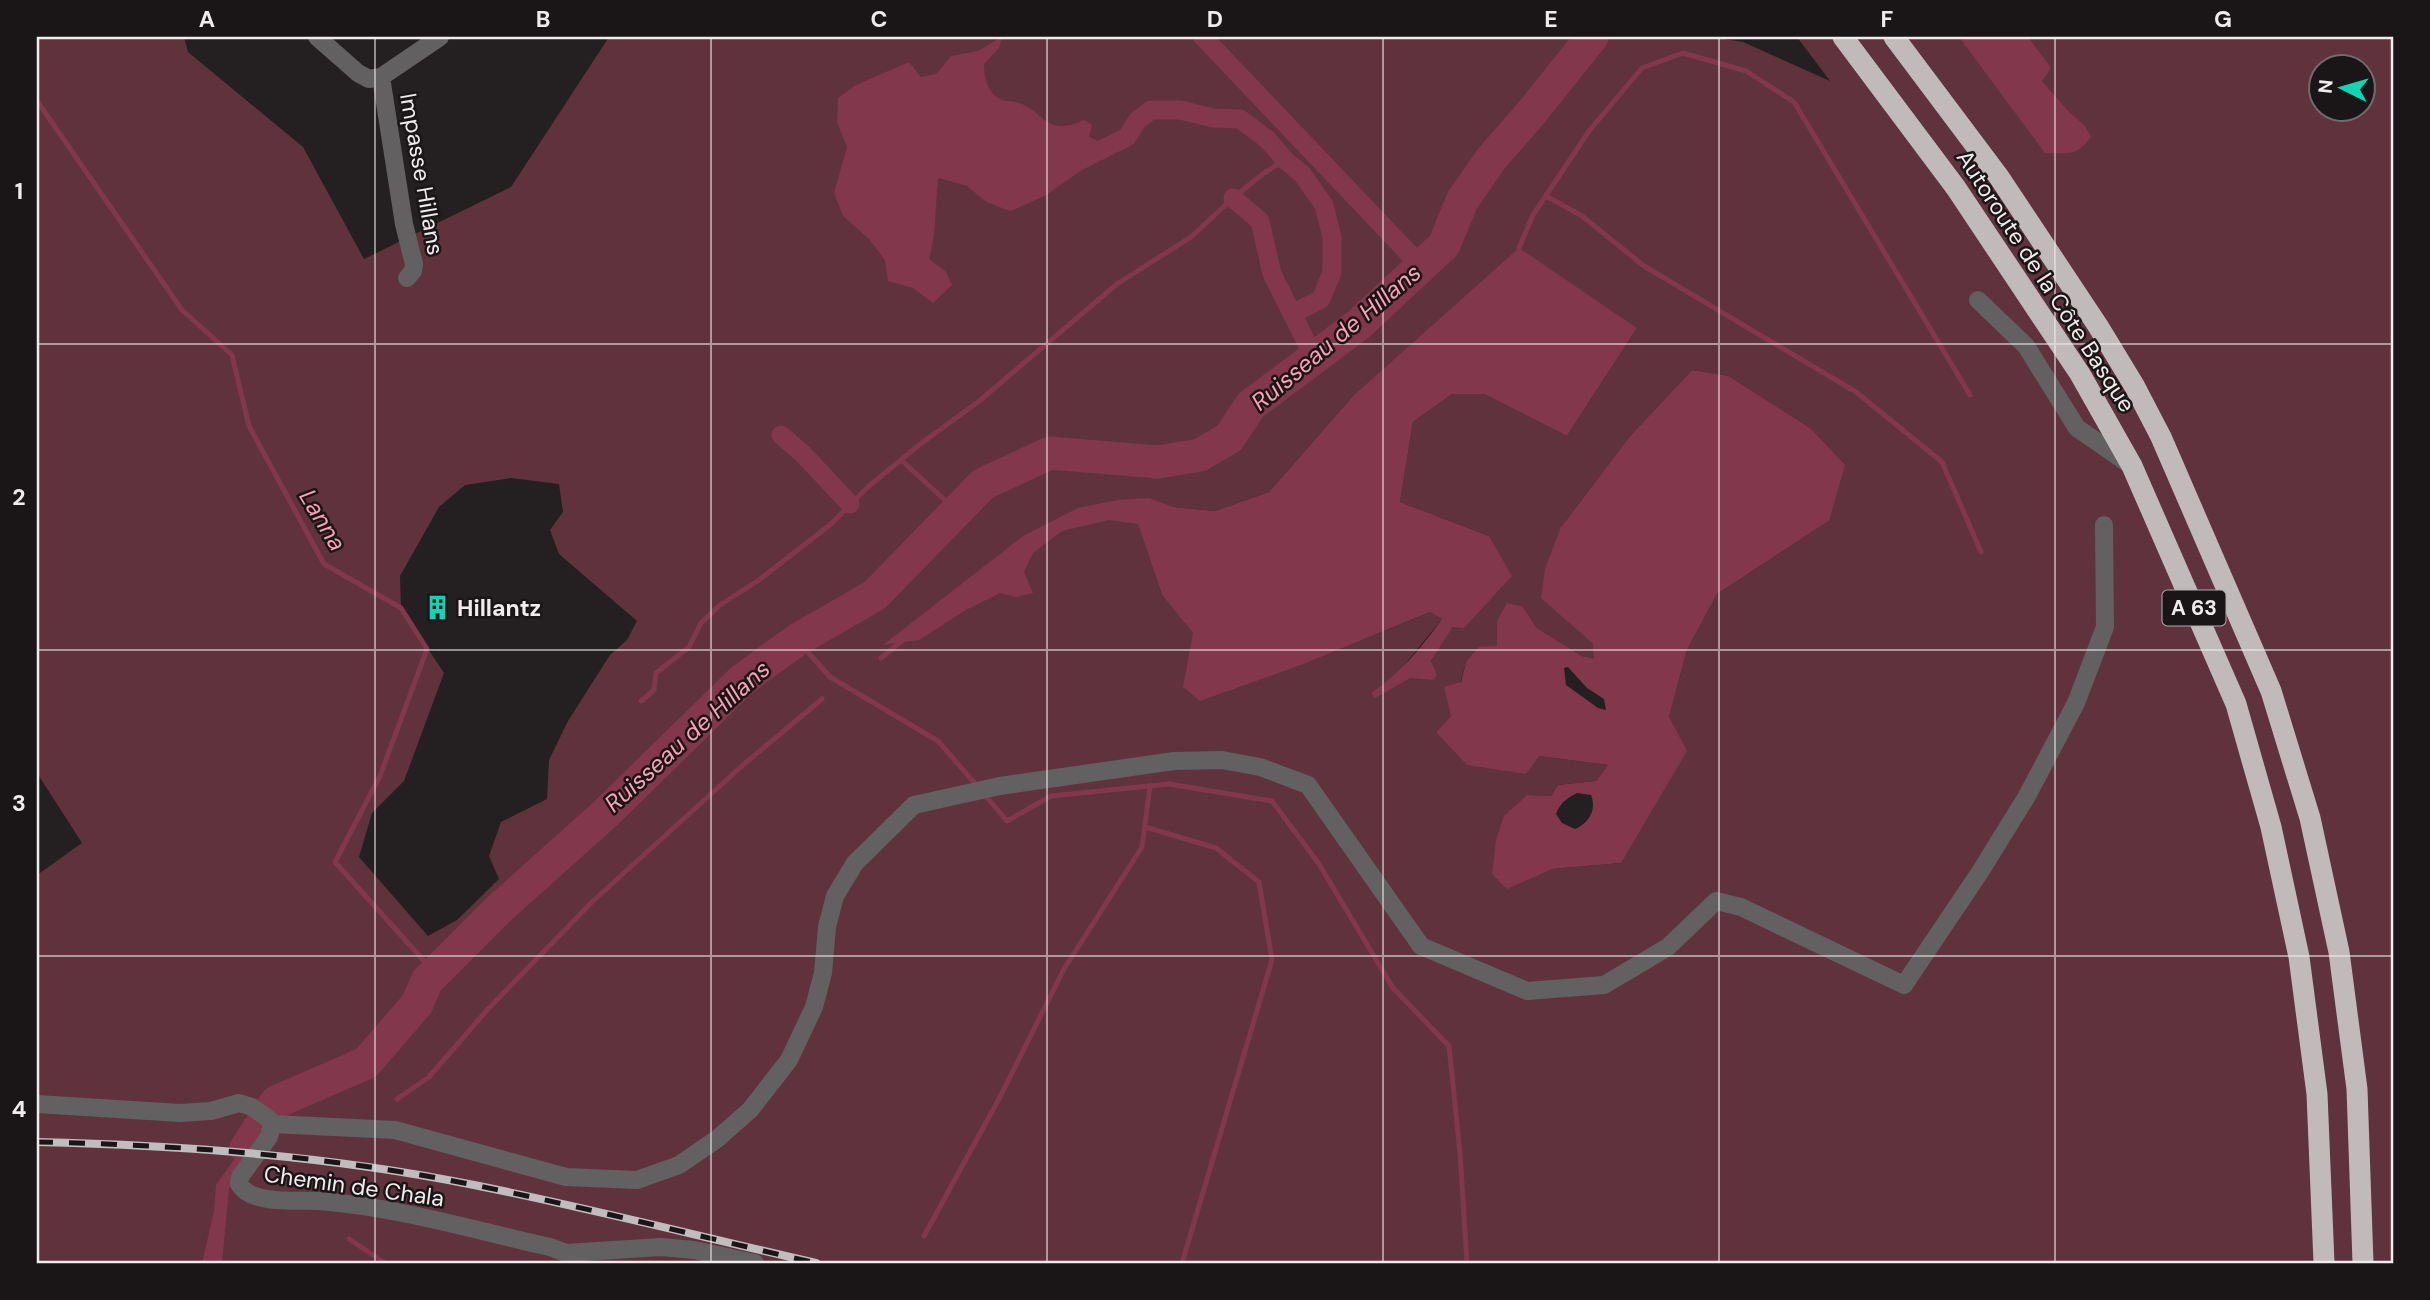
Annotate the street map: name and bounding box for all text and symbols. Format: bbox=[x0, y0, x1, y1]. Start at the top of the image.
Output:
text: A bbox=[199, 4, 215, 34]
text: B bbox=[536, 4, 550, 34]
text: C bbox=[871, 4, 887, 34]
text: D bbox=[1207, 4, 1223, 34]
text: E bbox=[1544, 4, 1558, 34]
text: F bbox=[1881, 4, 1894, 34]
text: G bbox=[2214, 4, 2232, 34]
north arrow bbox=[2308, 52, 2378, 122]
text: N bbox=[2313, 79, 2339, 95]
street label: Impasse Hillans bbox=[393, 91, 451, 257]
street label: Autoroute de la Côte Basque bbox=[1950, 144, 2142, 418]
text: 1 bbox=[15, 176, 23, 206]
water label: Ruisseau de Hillans bbox=[1245, 257, 1427, 417]
text: 2 bbox=[12, 482, 26, 512]
water label: Lanna bbox=[293, 483, 353, 557]
road number: A 63 bbox=[2162, 590, 2226, 626]
place label: Hillantz bbox=[457, 593, 541, 623]
building icon: Hillantz bbox=[423, 594, 451, 622]
water label: Ruisseau de Hillans bbox=[598, 653, 776, 819]
text: 3 bbox=[12, 788, 26, 818]
text: 4 bbox=[12, 1094, 27, 1124]
street label: Chemin de Chala bbox=[262, 1159, 446, 1213]

